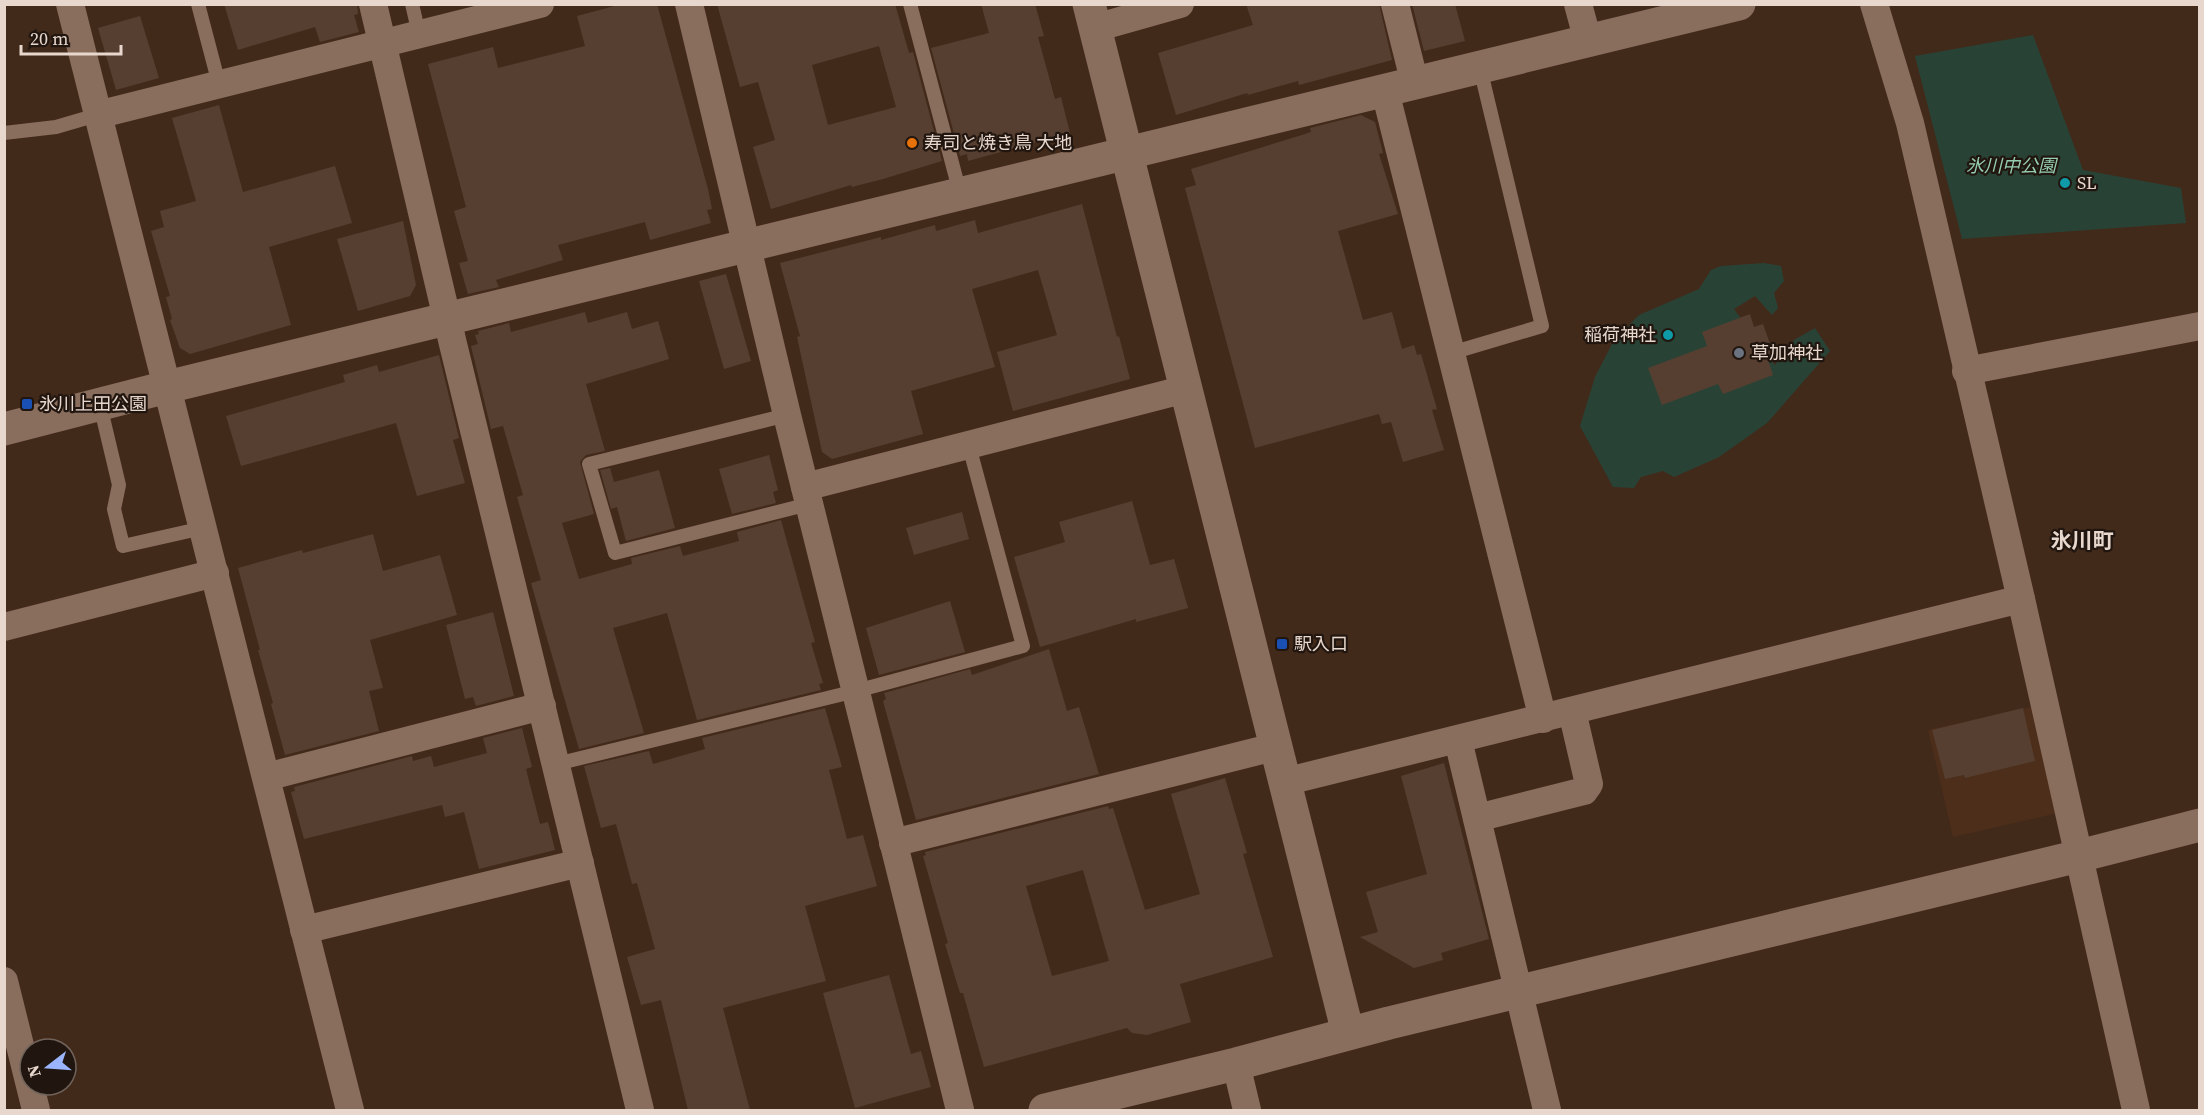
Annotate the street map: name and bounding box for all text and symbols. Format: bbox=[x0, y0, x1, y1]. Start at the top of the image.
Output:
scale bar bbox=[21, 18, 122, 56]
text: 20 m bbox=[30, 26, 68, 51]
place label: 寿司と焼き鳥 大地 bbox=[924, 130, 1072, 155]
marker: 寿司と焼き鳥 大地 bbox=[905, 136, 919, 150]
park label: 氷川中公園 bbox=[1966, 153, 2059, 178]
place label: SL bbox=[2077, 170, 2097, 195]
marker: SL bbox=[2058, 176, 2072, 190]
place label: 稲荷神社 bbox=[1584, 322, 1656, 347]
marker: 稲荷神社 bbox=[1661, 328, 1675, 342]
place label: 草加神社 bbox=[1751, 340, 1823, 365]
marker: 草加神社 bbox=[1732, 346, 1746, 360]
place label: 氷川上田公園 bbox=[39, 391, 147, 416]
marker: 氷川上田公園 bbox=[20, 397, 34, 411]
district label: 氷川町 bbox=[2051, 526, 2114, 555]
place label: 駅入口 bbox=[1294, 631, 1348, 656]
marker: 駅入口 bbox=[1275, 637, 1289, 651]
north arrow bbox=[18, 1037, 78, 1097]
text: N bbox=[21, 1062, 46, 1080]

